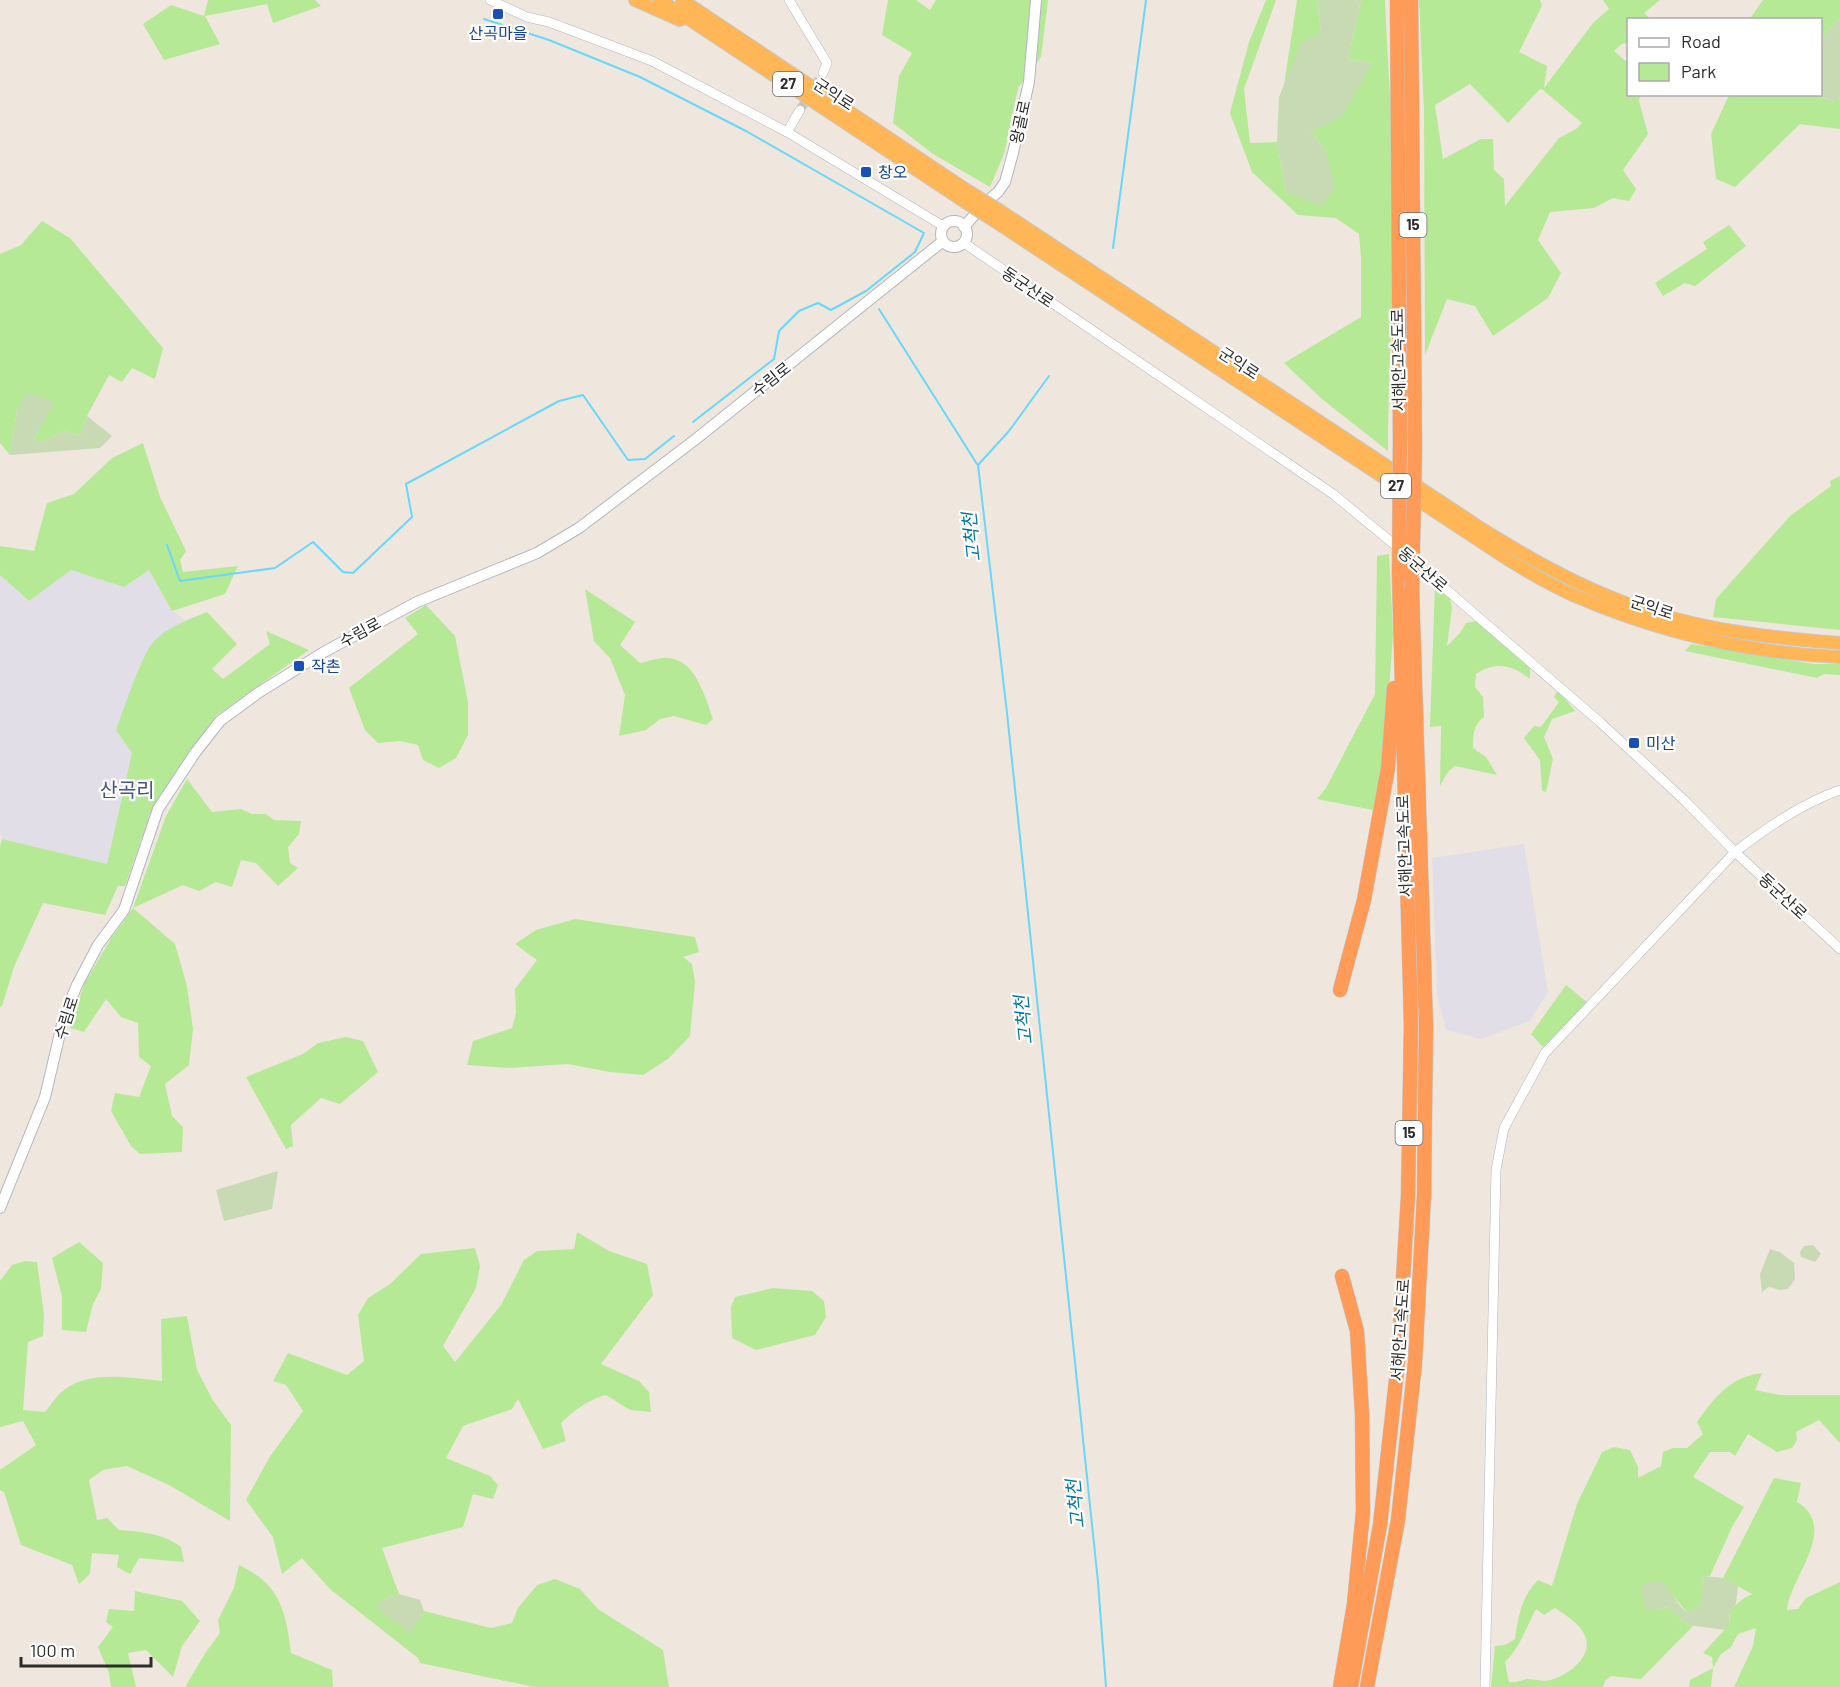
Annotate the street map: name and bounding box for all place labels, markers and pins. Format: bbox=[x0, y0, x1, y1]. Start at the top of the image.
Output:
marker: 산곡마을 bbox=[491, 7, 505, 21]
place label: 산곡마을 bbox=[469, 23, 527, 42]
place label: 창오 bbox=[878, 162, 907, 181]
marker: 창오 bbox=[859, 165, 873, 179]
place label: 작촌 bbox=[311, 656, 340, 675]
marker: 작촌 bbox=[292, 659, 306, 673]
place label: 미산 bbox=[1646, 733, 1676, 752]
marker: 미산 bbox=[1627, 736, 1641, 750]

